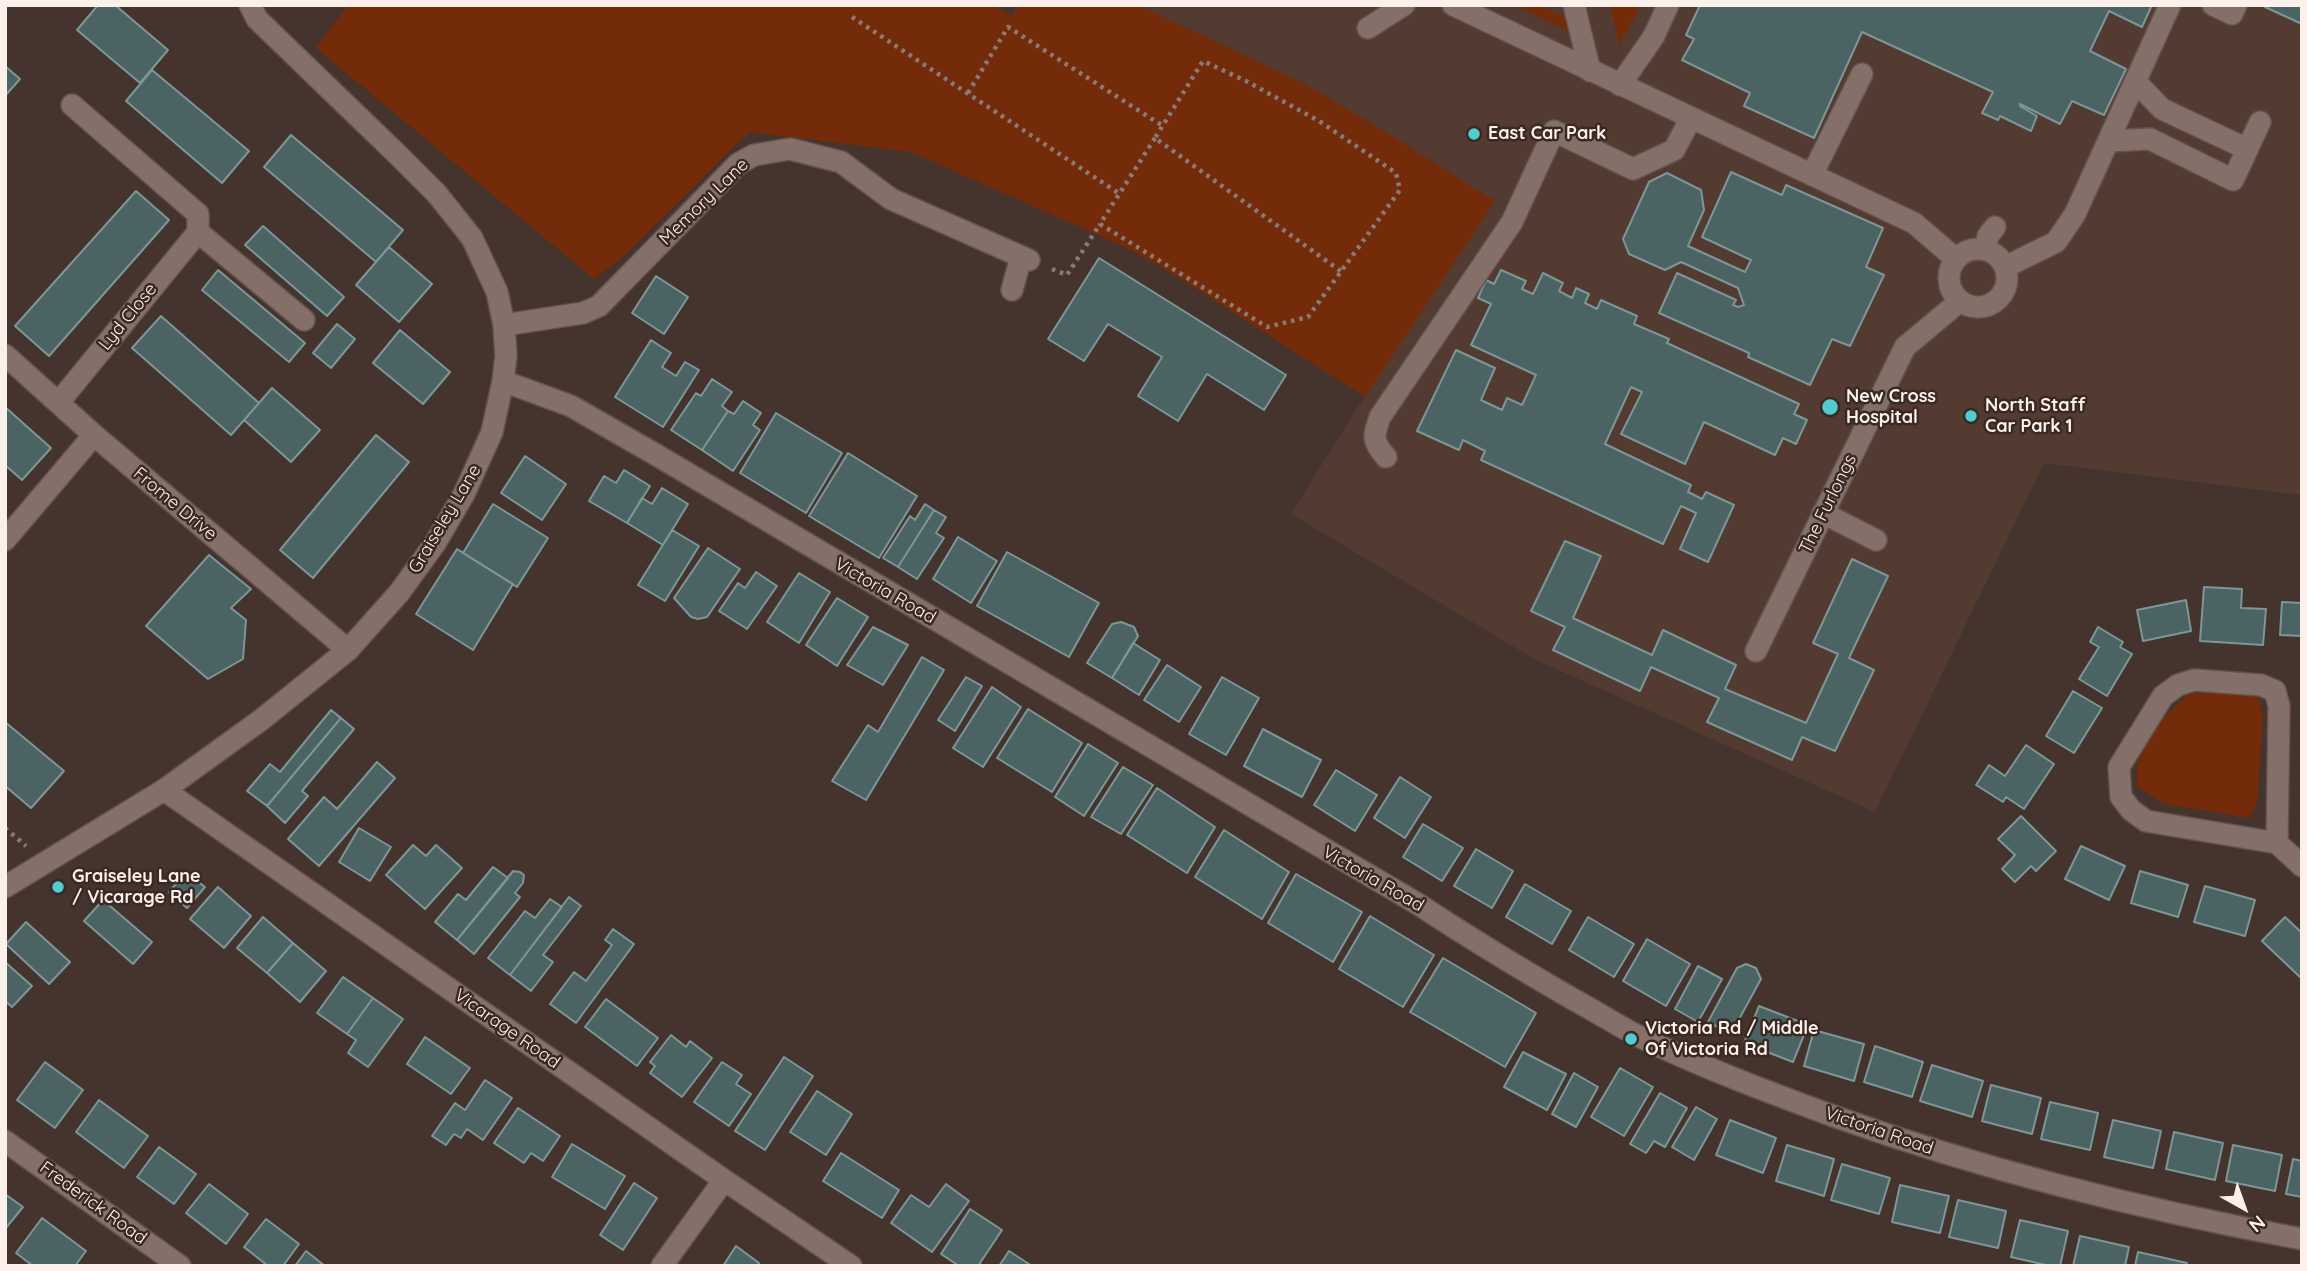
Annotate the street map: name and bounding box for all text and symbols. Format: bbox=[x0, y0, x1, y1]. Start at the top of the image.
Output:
place label: East Car Park bbox=[1488, 123, 1606, 145]
marker: East Car Park bbox=[1466, 126, 1482, 142]
street label: Memory Lane bbox=[655, 154, 753, 250]
street label: Lyd Close bbox=[94, 279, 162, 355]
place label: New Cross Hospital bbox=[1846, 386, 1936, 428]
place label: North Staff Car Park 1 bbox=[1985, 395, 2085, 438]
marker: New Cross Hospital bbox=[1820, 397, 1840, 417]
marker: North Staff Car Park 1 bbox=[1963, 408, 1979, 424]
street label: The Furlongs bbox=[1795, 451, 1861, 557]
street label: Graiseley Lane bbox=[404, 461, 486, 577]
street label: Frome Drive bbox=[129, 463, 221, 545]
street label: Victoria Road bbox=[831, 553, 939, 629]
street label: Victoria Road bbox=[1319, 841, 1427, 917]
place label: Graiseley Lane / Vicarage Rd bbox=[72, 866, 201, 908]
marker: Graiseley Lane / Vicarage Rd bbox=[50, 879, 66, 895]
street label: Vicarage Road bbox=[450, 985, 564, 1073]
place label: Victoria Rd / Middle Of Victoria Rd bbox=[1645, 1018, 1819, 1060]
marker: Victoria Rd / Middle Of Victoria Rd bbox=[1623, 1031, 1639, 1047]
street label: Victoria Road bbox=[1822, 1102, 1936, 1160]
street label: Frederick Road bbox=[35, 1157, 151, 1249]
north arrow bbox=[2209, 1173, 2279, 1243]
text: N bbox=[2244, 1210, 2271, 1238]

